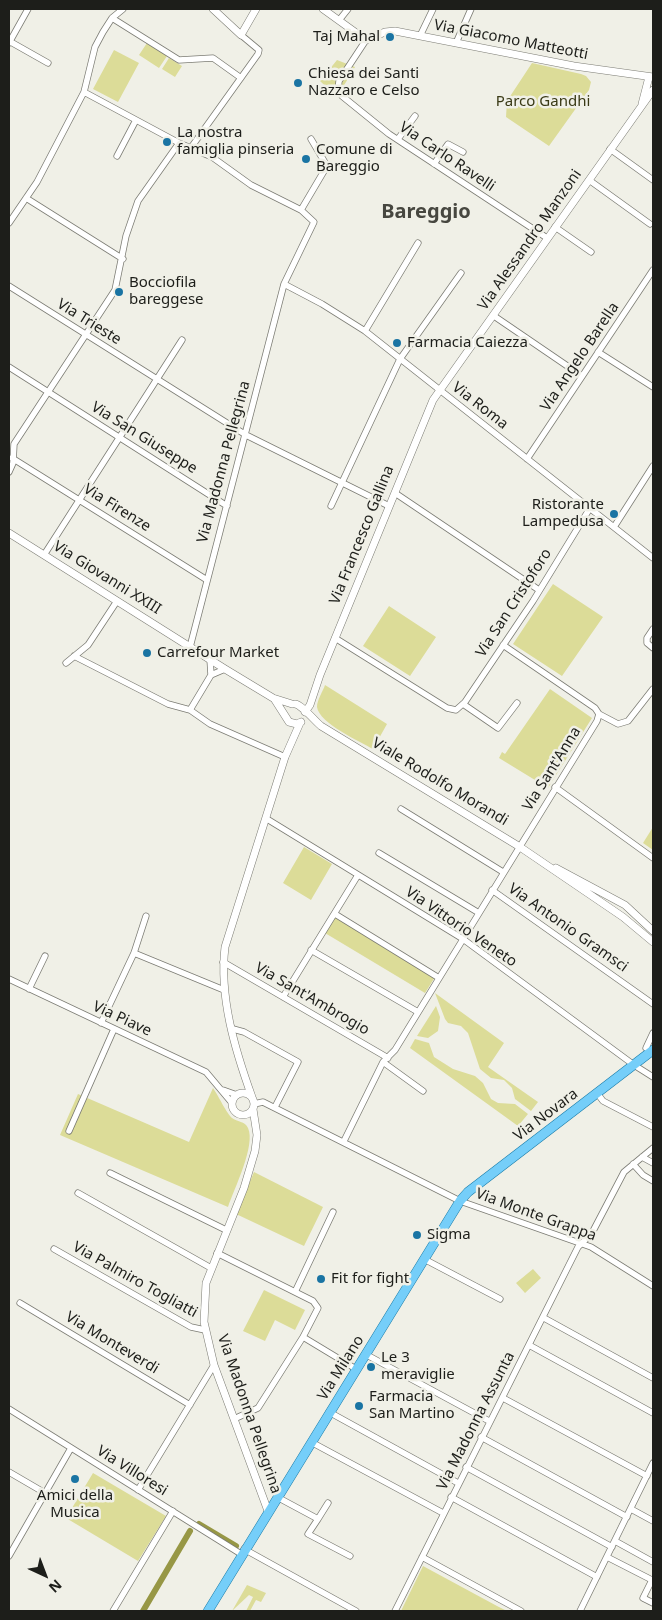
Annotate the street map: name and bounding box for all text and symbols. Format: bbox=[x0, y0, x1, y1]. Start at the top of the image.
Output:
street label: Via Giacomo Matteotti bbox=[432, 16, 590, 64]
place label: Taj Mahal bbox=[313, 28, 380, 46]
marker: Taj Mahal bbox=[384, 31, 396, 43]
place label: Chiesa dei Santi Nazzaro e Celso bbox=[308, 65, 420, 100]
marker: Chiesa dei Santi Nazzaro e Celso bbox=[292, 77, 304, 89]
park label: Parco Gandhi bbox=[496, 93, 590, 111]
street label: Via Carlo Ravelli bbox=[396, 118, 498, 196]
place label: La nostra famiglia pinseria bbox=[177, 124, 294, 159]
marker: La nostra famiglia pinseria bbox=[161, 136, 173, 148]
place label: Comune di Bareggio bbox=[316, 141, 393, 176]
marker: Comune di Bareggio bbox=[300, 153, 312, 165]
street label: Via Alessandro Manzoni bbox=[475, 166, 585, 314]
district label: Bareggio bbox=[381, 200, 471, 224]
place label: Bocciofila bareggese bbox=[129, 274, 204, 309]
marker: Bocciofila bareggese bbox=[113, 286, 125, 298]
street label: Via Trieste bbox=[54, 295, 124, 349]
street label: Via Angelo Barella bbox=[537, 299, 623, 415]
place label: Farmacia Caiezza bbox=[407, 334, 528, 352]
marker: Farmacia Caiezza bbox=[391, 337, 403, 349]
street label: Via Madonna Pellegrina bbox=[194, 379, 254, 545]
street label: Via Roma bbox=[448, 379, 512, 433]
street label: Via San Giuseppe bbox=[88, 398, 200, 478]
street label: Via Francesco Gallina bbox=[326, 463, 398, 607]
street label: Via Firenze bbox=[80, 480, 154, 536]
place label: Ristorante Lampedusa bbox=[522, 496, 604, 531]
marker: Ristorante Lampedusa bbox=[608, 508, 620, 520]
street label: Via Giovanni XXIII bbox=[50, 538, 164, 618]
street label: Via San Cristoforo bbox=[472, 546, 556, 660]
place label: Carrefour Market bbox=[157, 644, 279, 662]
marker: Carrefour Market bbox=[141, 647, 153, 659]
street label: Via Sant'Anna bbox=[519, 724, 585, 814]
street label: Viale Rodolfo Morandi bbox=[369, 734, 511, 830]
street label: Via Antonio Gramsci bbox=[505, 880, 631, 976]
street label: Via Vittorio Veneto bbox=[402, 883, 520, 971]
street label: Via Sant'Ambrogio bbox=[252, 959, 372, 1039]
street label: Via Piave bbox=[90, 998, 154, 1040]
street label: Via Novara bbox=[510, 1085, 582, 1145]
street label: Via Monte Grappa bbox=[473, 1185, 599, 1245]
place label: Sigma bbox=[427, 1226, 471, 1244]
marker: Sigma bbox=[411, 1229, 423, 1241]
street label: Via Palmiro Togliatti bbox=[70, 1238, 200, 1322]
place label: Fit for fight bbox=[331, 1270, 409, 1288]
marker: Fit for fight bbox=[315, 1273, 327, 1285]
street label: Via Monteverdi bbox=[62, 1308, 162, 1378]
street label: Via Madonna Pellegrina bbox=[213, 1332, 285, 1496]
street label: Via Milano bbox=[314, 1332, 368, 1404]
place label: Le 3 meraviglie bbox=[381, 1349, 455, 1384]
street label: Via Madonna Assunta bbox=[433, 1349, 519, 1493]
marker: Le 3 meraviglie bbox=[365, 1361, 377, 1373]
place label: Farmacia San Martino bbox=[369, 1388, 455, 1423]
marker: Farmacia San Martino bbox=[353, 1400, 365, 1412]
street label: Via Villoresi bbox=[93, 1442, 171, 1500]
marker: Amici della Musica bbox=[69, 1473, 81, 1485]
place label: Amici della Musica bbox=[37, 1487, 113, 1522]
north arrow bbox=[20, 1550, 70, 1600]
text: N bbox=[45, 1575, 66, 1597]

